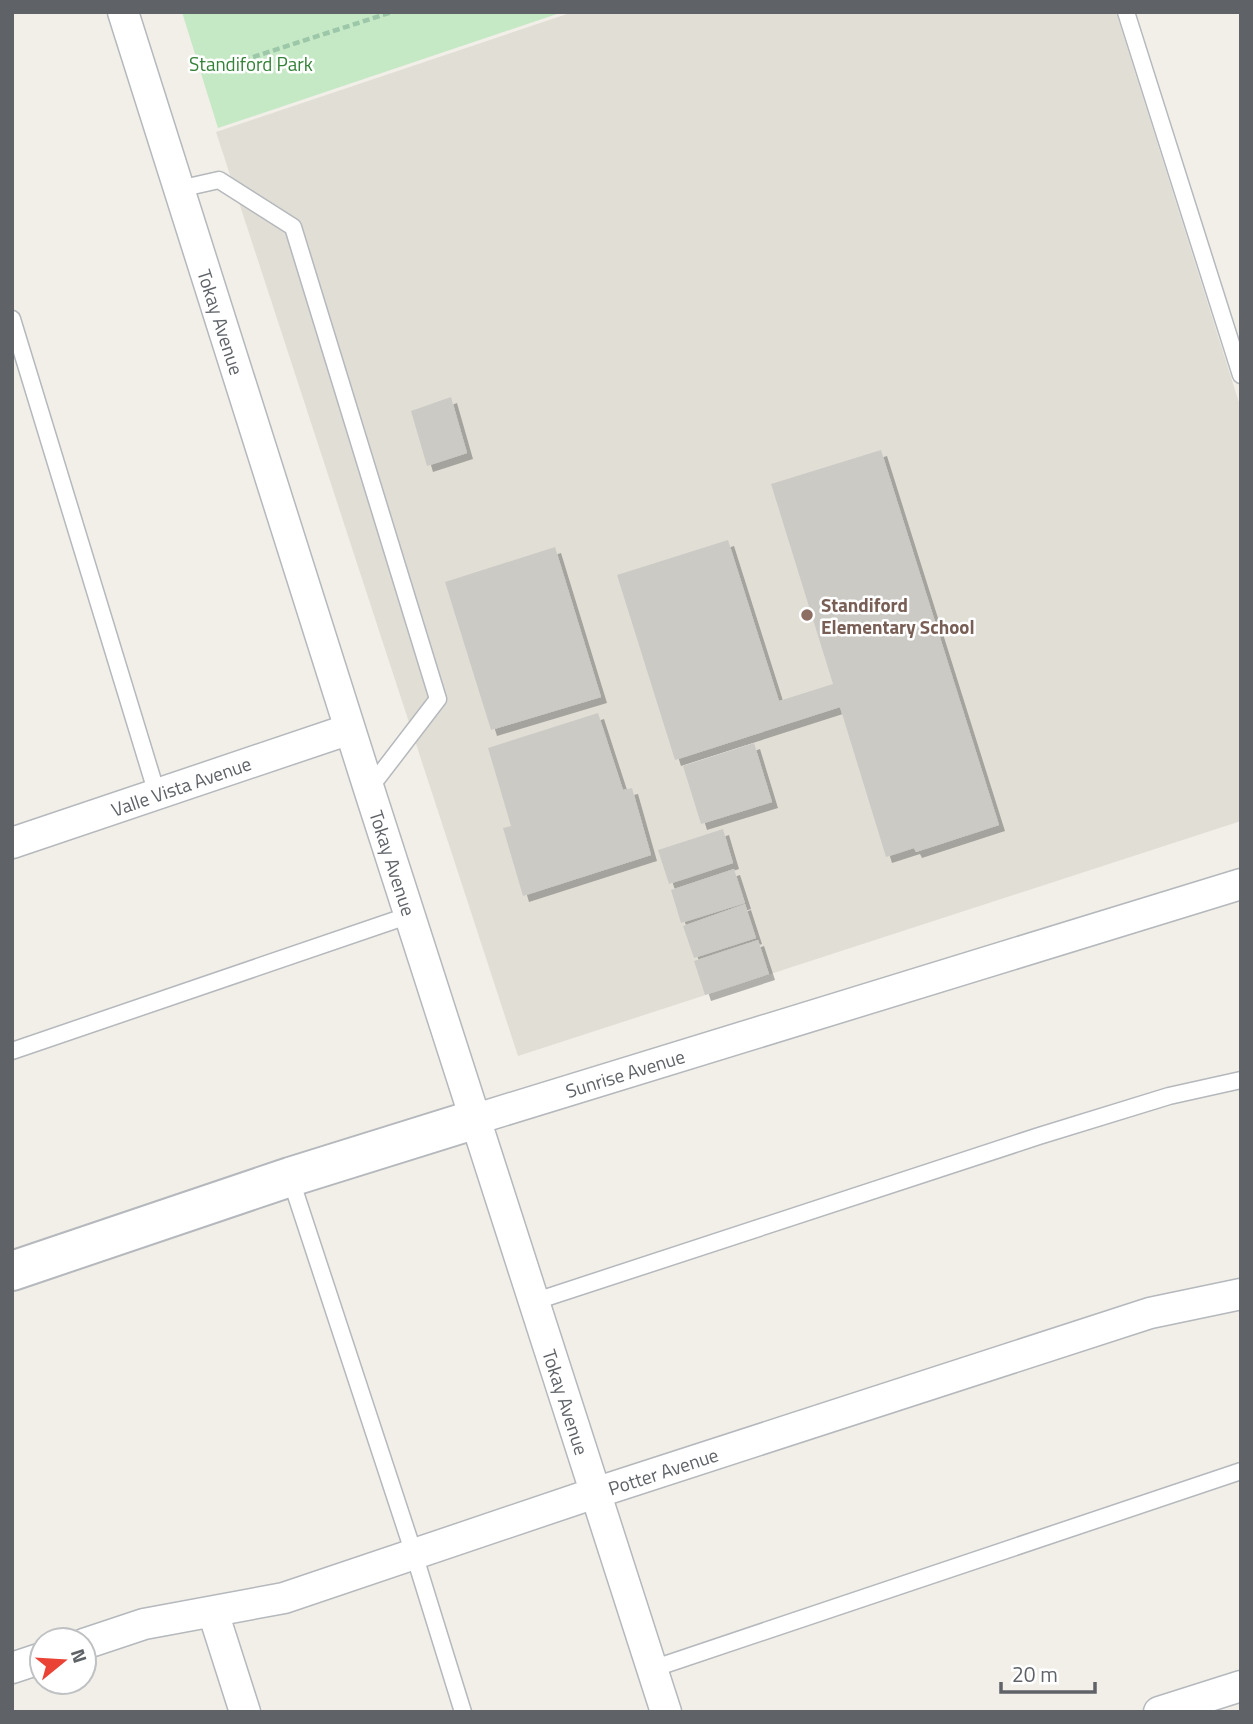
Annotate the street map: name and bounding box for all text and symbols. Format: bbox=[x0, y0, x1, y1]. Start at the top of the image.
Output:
park label: Standiford Park bbox=[189, 49, 313, 78]
street label: Tokay Avenue bbox=[190, 265, 252, 379]
place label: Standiford Elementary School bbox=[821, 590, 975, 641]
marker: Standiford Elementary School bbox=[799, 607, 815, 623]
street label: Valle Vista Avenue bbox=[107, 748, 255, 824]
street label: Tokay Avenue bbox=[362, 806, 424, 920]
street label: Sunrise Avenue bbox=[562, 1041, 688, 1105]
street label: Tokay Avenue bbox=[535, 1345, 597, 1459]
street label: Potter Avenue bbox=[604, 1440, 722, 1502]
north arrow bbox=[28, 1626, 98, 1696]
text: N bbox=[64, 1645, 95, 1666]
scale bar bbox=[1001, 1650, 1096, 1694]
text: 20 m bbox=[1012, 1658, 1058, 1690]

